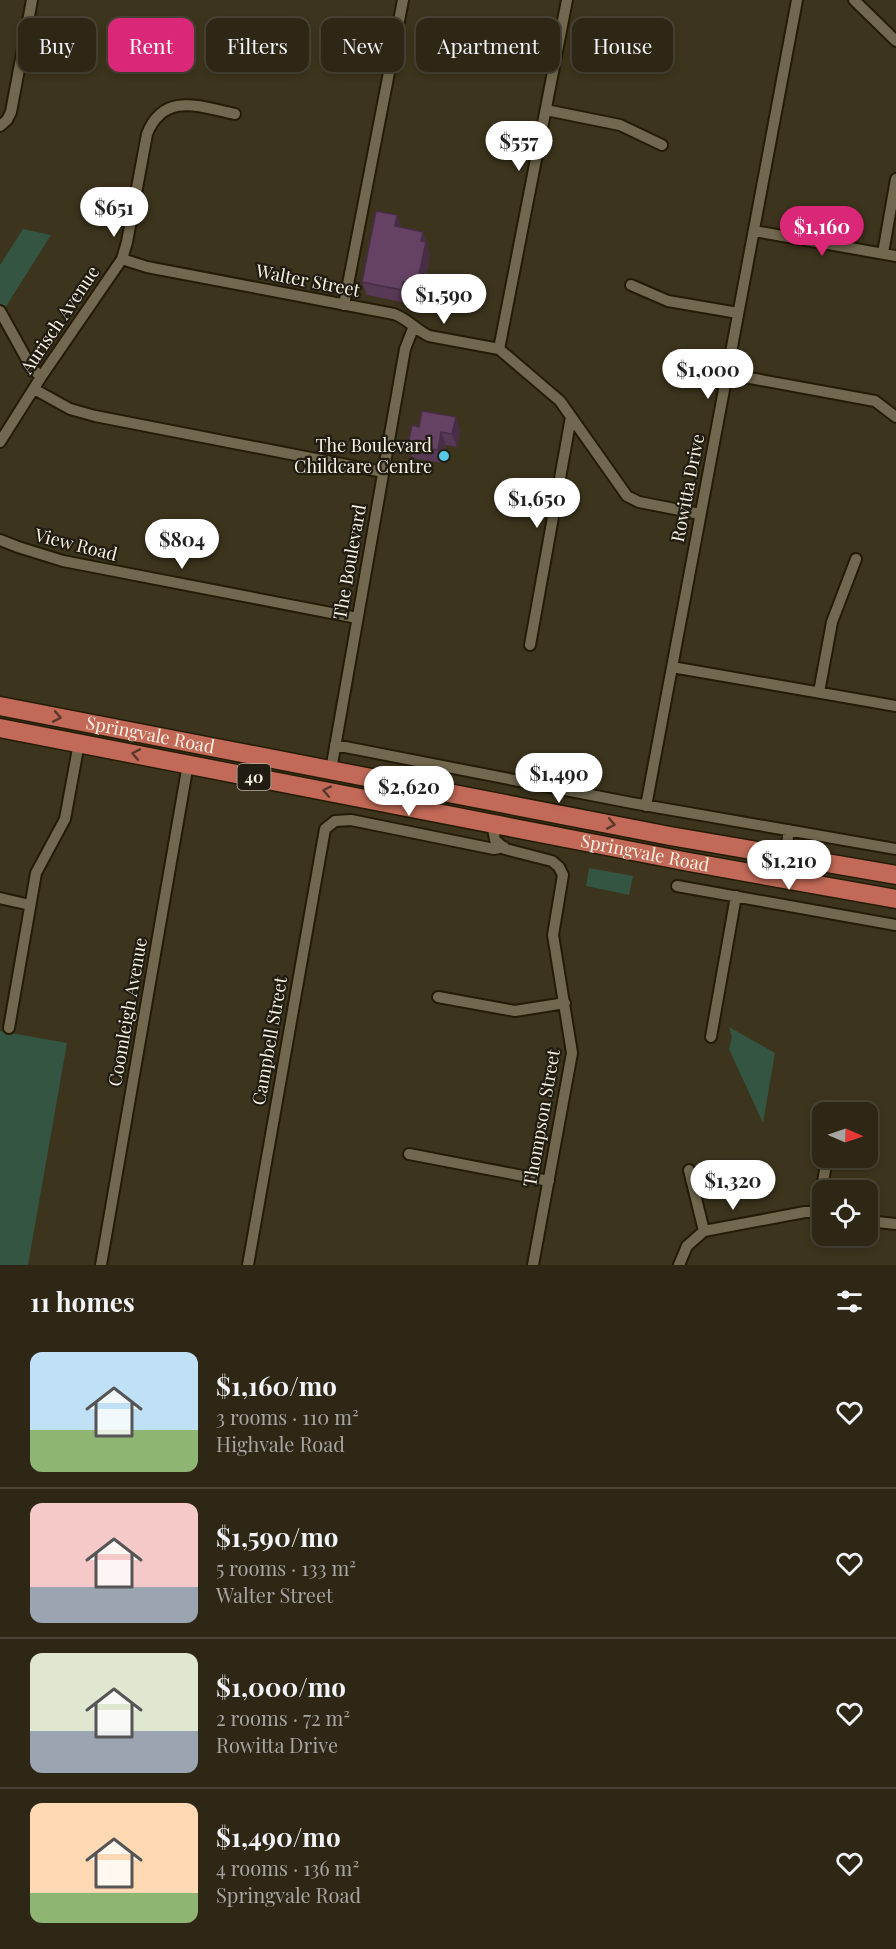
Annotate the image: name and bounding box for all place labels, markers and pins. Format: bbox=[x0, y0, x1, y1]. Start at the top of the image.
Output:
pin: $557 bbox=[483, 121, 555, 172]
pin: $651 bbox=[78, 187, 150, 238]
pin: $1,160 bbox=[773, 206, 871, 257]
pin: $1,590 bbox=[395, 274, 493, 325]
pin: $1,000 bbox=[659, 349, 757, 400]
place label: The Boulevard Childcare Centre bbox=[294, 433, 433, 478]
marker: The Boulevard Childcare Centre bbox=[437, 449, 451, 463]
pin: $1,650 bbox=[488, 478, 586, 529]
pin: $804 bbox=[146, 519, 218, 570]
pin: $1,490 bbox=[510, 753, 608, 804]
pin: $2,620 bbox=[360, 766, 458, 817]
pin: $1,210 bbox=[740, 840, 838, 891]
pin: $1,320 bbox=[684, 1160, 782, 1211]

